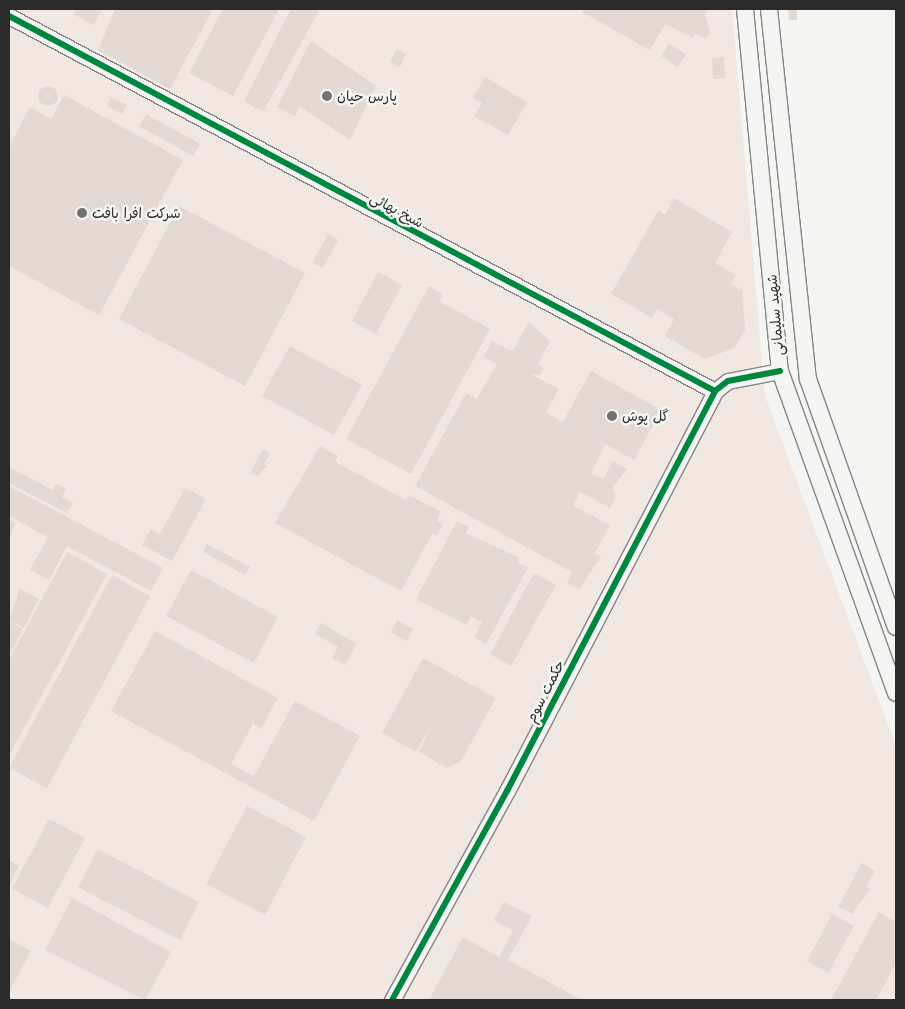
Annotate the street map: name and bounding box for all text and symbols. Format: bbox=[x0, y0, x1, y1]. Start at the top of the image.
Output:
place label: پارس حیان bbox=[337, 88, 397, 104]
marker: پارس حیان bbox=[321, 90, 333, 102]
street label: شیخ بهائی bbox=[367, 189, 427, 231]
place label: شرکت افرا بافت bbox=[92, 205, 180, 221]
marker: شرکت افرا بافت bbox=[76, 207, 88, 219]
street label: شهید سلیمانی bbox=[763, 274, 787, 356]
place label: گل پوش bbox=[622, 408, 669, 424]
marker: گل پوش bbox=[606, 410, 618, 422]
street label: حکمت سوم bbox=[522, 657, 568, 725]

